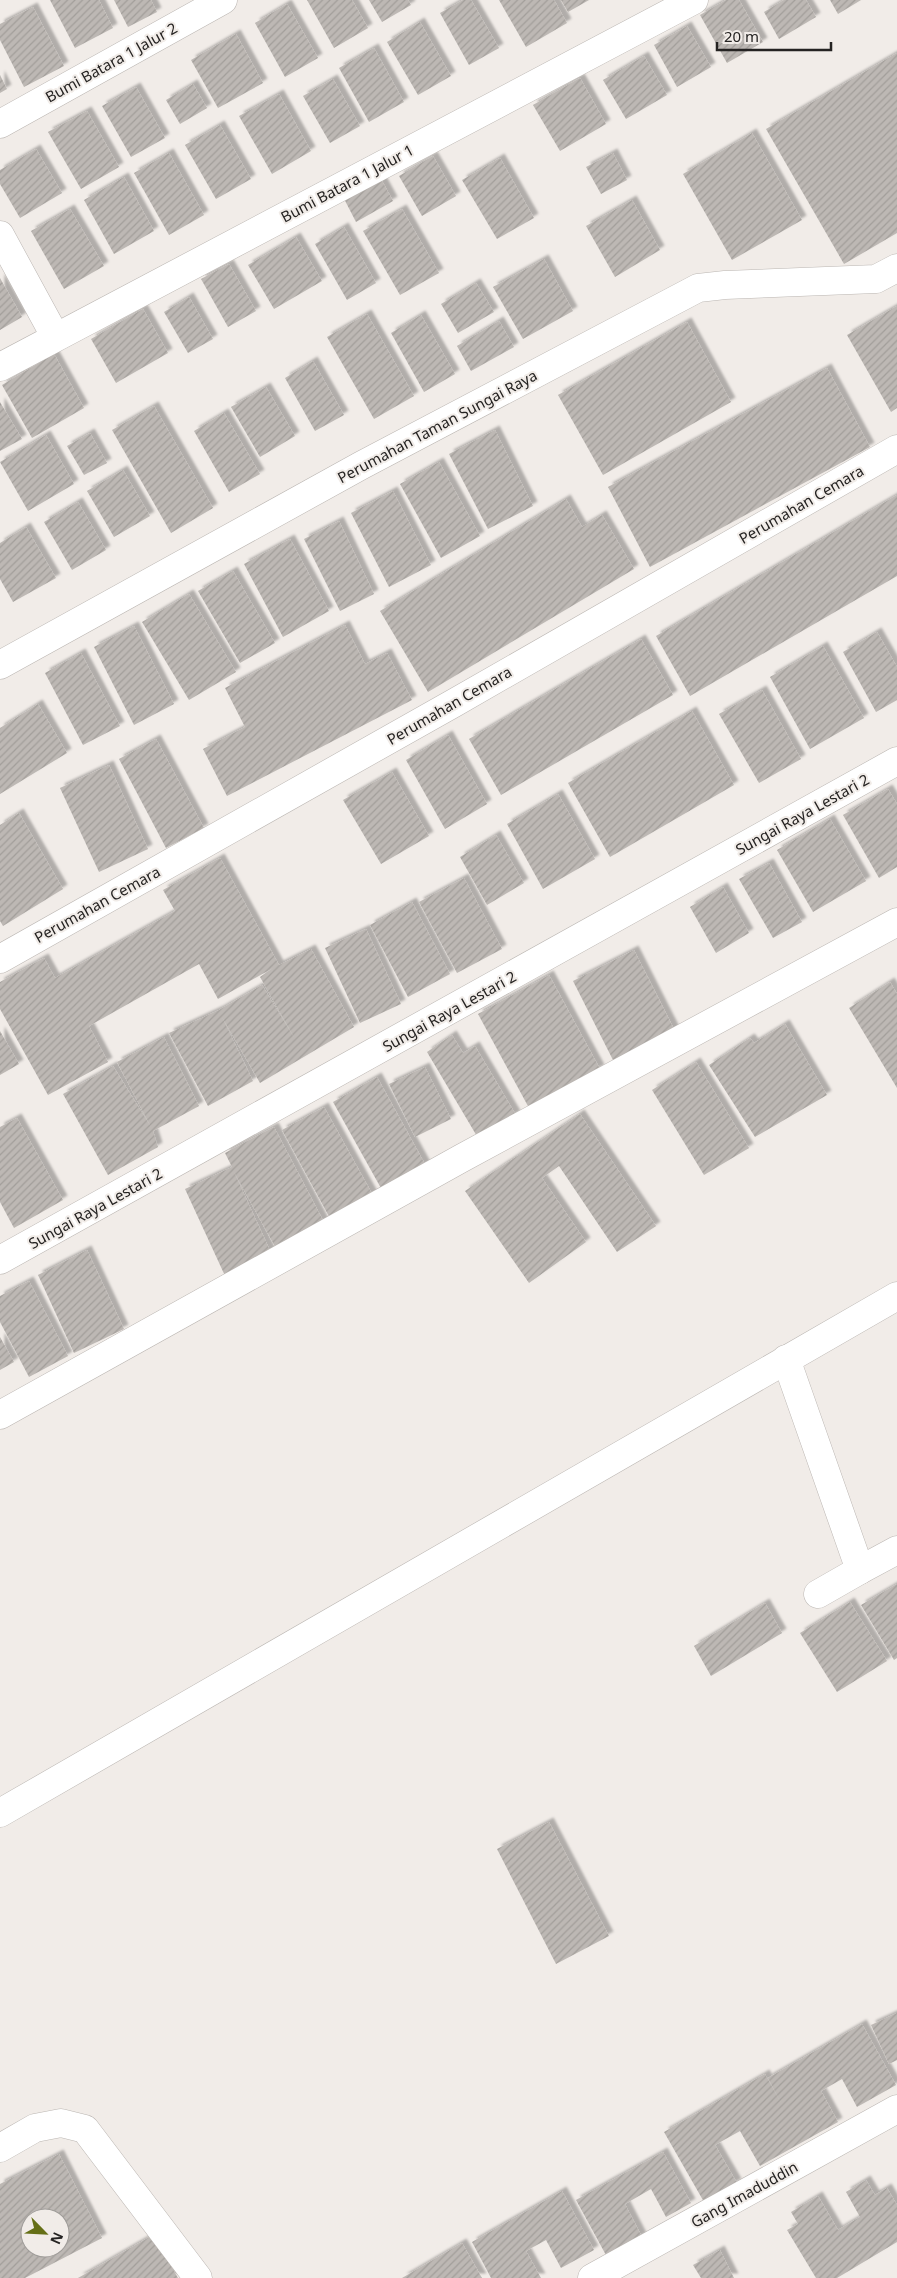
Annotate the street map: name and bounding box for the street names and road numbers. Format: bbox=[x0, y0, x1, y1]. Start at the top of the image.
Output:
street label: Bumi Batara 1 Jalur 2 bbox=[42, 17, 180, 107]
street label: Bumi Batara 1 Jalur 1 bbox=[277, 139, 417, 227]
street label: Perumahan Taman Sungai Raya bbox=[334, 365, 540, 487]
street label: Perumahan Cemara bbox=[735, 460, 867, 548]
street label: Perumahan Cemara bbox=[383, 661, 515, 749]
street label: Sungai Raya Lestari 2 bbox=[732, 769, 872, 859]
street label: Perumahan Cemara bbox=[30, 861, 164, 947]
street label: Sungai Raya Lestari 2 bbox=[379, 966, 519, 1056]
street label: Sungai Raya Lestari 2 bbox=[25, 1163, 165, 1253]
street label: Gang Imaduddin bbox=[687, 2156, 801, 2232]

